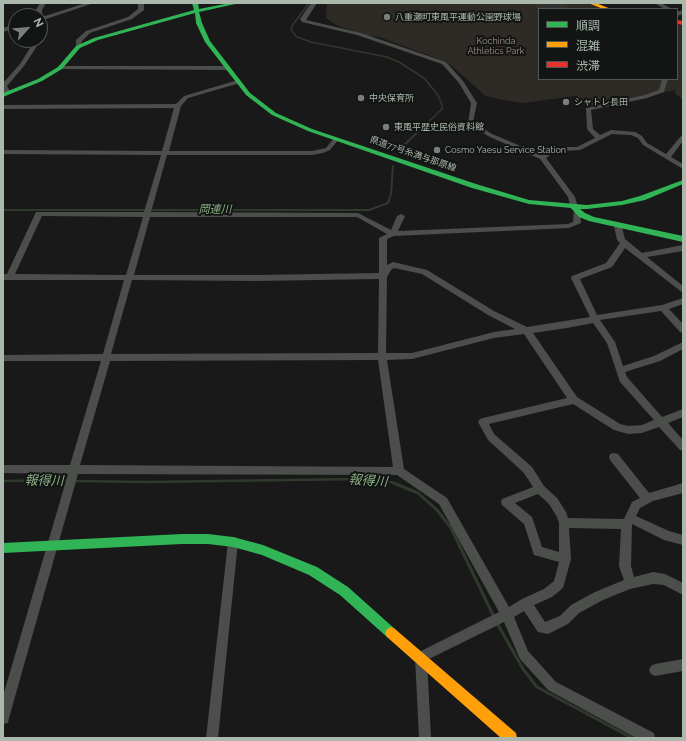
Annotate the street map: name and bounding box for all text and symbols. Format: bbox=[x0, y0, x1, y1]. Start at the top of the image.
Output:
north arrow bbox=[8, 8, 48, 48]
legend bbox=[538, 8, 678, 80]
marker: 八重瀬町東風平運動公園野球場 bbox=[382, 12, 392, 22]
place label: 八重瀬町東風平運動公園野球場 bbox=[395, 12, 521, 22]
text: N bbox=[31, 16, 46, 29]
text: 順調 bbox=[576, 19, 600, 33]
park label: Kochinda Athletics Park bbox=[468, 36, 524, 57]
text: 混雑 bbox=[576, 39, 600, 53]
text: 渋滞 bbox=[576, 59, 600, 73]
marker: 中央保育所 bbox=[356, 93, 366, 103]
place label: 中央保育所 bbox=[369, 93, 414, 103]
marker: シャトレ長田 bbox=[561, 97, 571, 107]
place label: シャトレ長田 bbox=[574, 97, 628, 107]
marker: 東風平歴史民俗資料館 bbox=[381, 122, 391, 132]
place label: 東風平歴史民俗資料館 bbox=[394, 122, 484, 132]
street label: 県道77号糸満与那原線 bbox=[368, 134, 458, 174]
marker: Cosmo Yaesu Service Station bbox=[432, 145, 442, 155]
place label: Cosmo Yaesu Service Station bbox=[445, 145, 566, 155]
water label: 岡連川 bbox=[199, 203, 231, 217]
water label: 報得川 bbox=[348, 472, 388, 490]
water label: 報得川 bbox=[24, 473, 64, 489]

